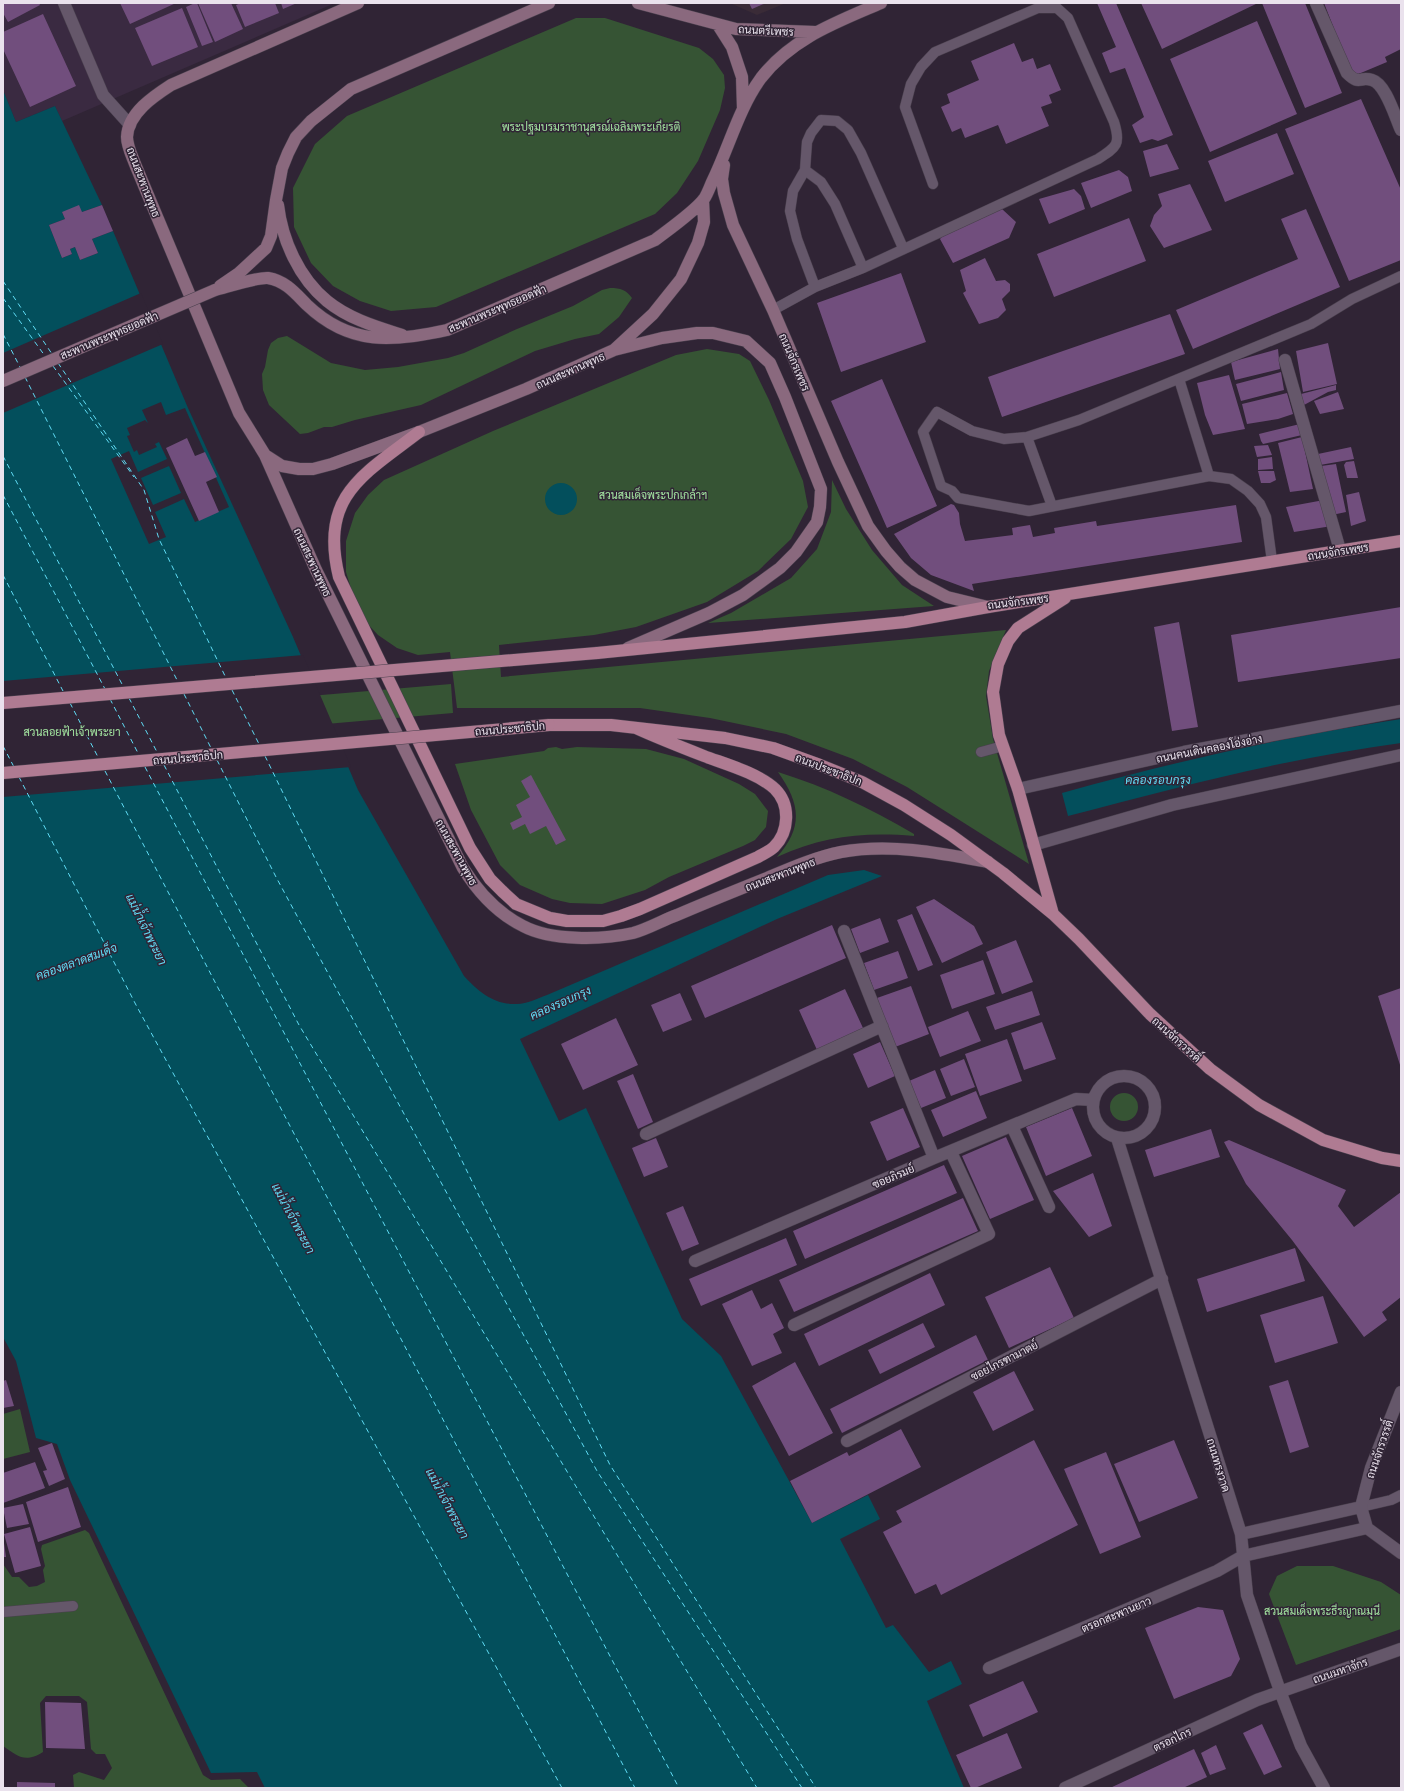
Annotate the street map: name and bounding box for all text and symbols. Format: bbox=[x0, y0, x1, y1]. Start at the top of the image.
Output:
street label: ถนนตรีเพชร bbox=[738, 21, 794, 38]
park label: พระปฐมบรมราชานุสรณ์เฉลิมพระเกียรติ bbox=[502, 119, 680, 136]
street label: ถนนสะพานพุทธ bbox=[122, 145, 163, 220]
street label: สะพานพระพุทธยอดฟ้า bbox=[446, 281, 549, 337]
street label: สะพานพระพุทธยอดฟ้า bbox=[58, 308, 161, 364]
street label: ถนนจักรเพชร bbox=[777, 331, 813, 393]
street label: ถนนสะพานพุทธ bbox=[534, 349, 608, 394]
park label: สวนสมเด็จพระปกเกล้าฯ bbox=[599, 486, 707, 501]
street label: ถนนสะพานพุทธ bbox=[289, 526, 335, 600]
street label: ถนนจักรเพชร bbox=[1307, 540, 1369, 562]
street label: ถนนจักรเพชร bbox=[987, 591, 1049, 611]
street label: ถนนประชาธิปก bbox=[474, 718, 546, 738]
park label: สวนลอยฟ้าเจ้าพระยา bbox=[23, 725, 121, 738]
street label: ถนนคนเดินคลองโอ่งอ่าง bbox=[1155, 730, 1263, 765]
street label: ถนนประชาธิปก bbox=[152, 747, 224, 767]
street label: ถนนประชาธิปก bbox=[794, 750, 864, 788]
water label: คลองรอบกรุง bbox=[1125, 772, 1191, 789]
street label: ถนนสะพานพุทธ bbox=[431, 816, 481, 889]
street label: ถนนสะพานพุทธ bbox=[743, 855, 818, 896]
water label: แม่น้ำเจ้าพระยา bbox=[124, 890, 173, 967]
water label: คลองตลาดสมเด็จ bbox=[33, 939, 119, 982]
water label: คลองรอบกรุง bbox=[527, 982, 594, 1024]
street label: ถนนจักรวรรดิ์ bbox=[1150, 1010, 1207, 1064]
street label: ซอยภิรมย์ bbox=[870, 1160, 916, 1191]
water label: แม่น้ำเจ้าพระยา bbox=[270, 1179, 321, 1256]
street label: ซอยไกรฑามาตย์ bbox=[968, 1337, 1040, 1383]
street label: ถนนจักรวรรดิ์ bbox=[1359, 1417, 1395, 1480]
street label: ถนนทรงวาด bbox=[1205, 1437, 1233, 1493]
water label: แม่น้ำเจ้าพระยา bbox=[424, 1464, 475, 1541]
street label: ตรอกสะพานยาว bbox=[1079, 1593, 1153, 1635]
park label: สวนสมเด็จพระธีรญาณมุนี bbox=[1264, 1602, 1380, 1620]
street label: ถนนมหาจักร bbox=[1311, 1655, 1369, 1685]
street label: ตรอกไกร bbox=[1150, 1724, 1193, 1754]

